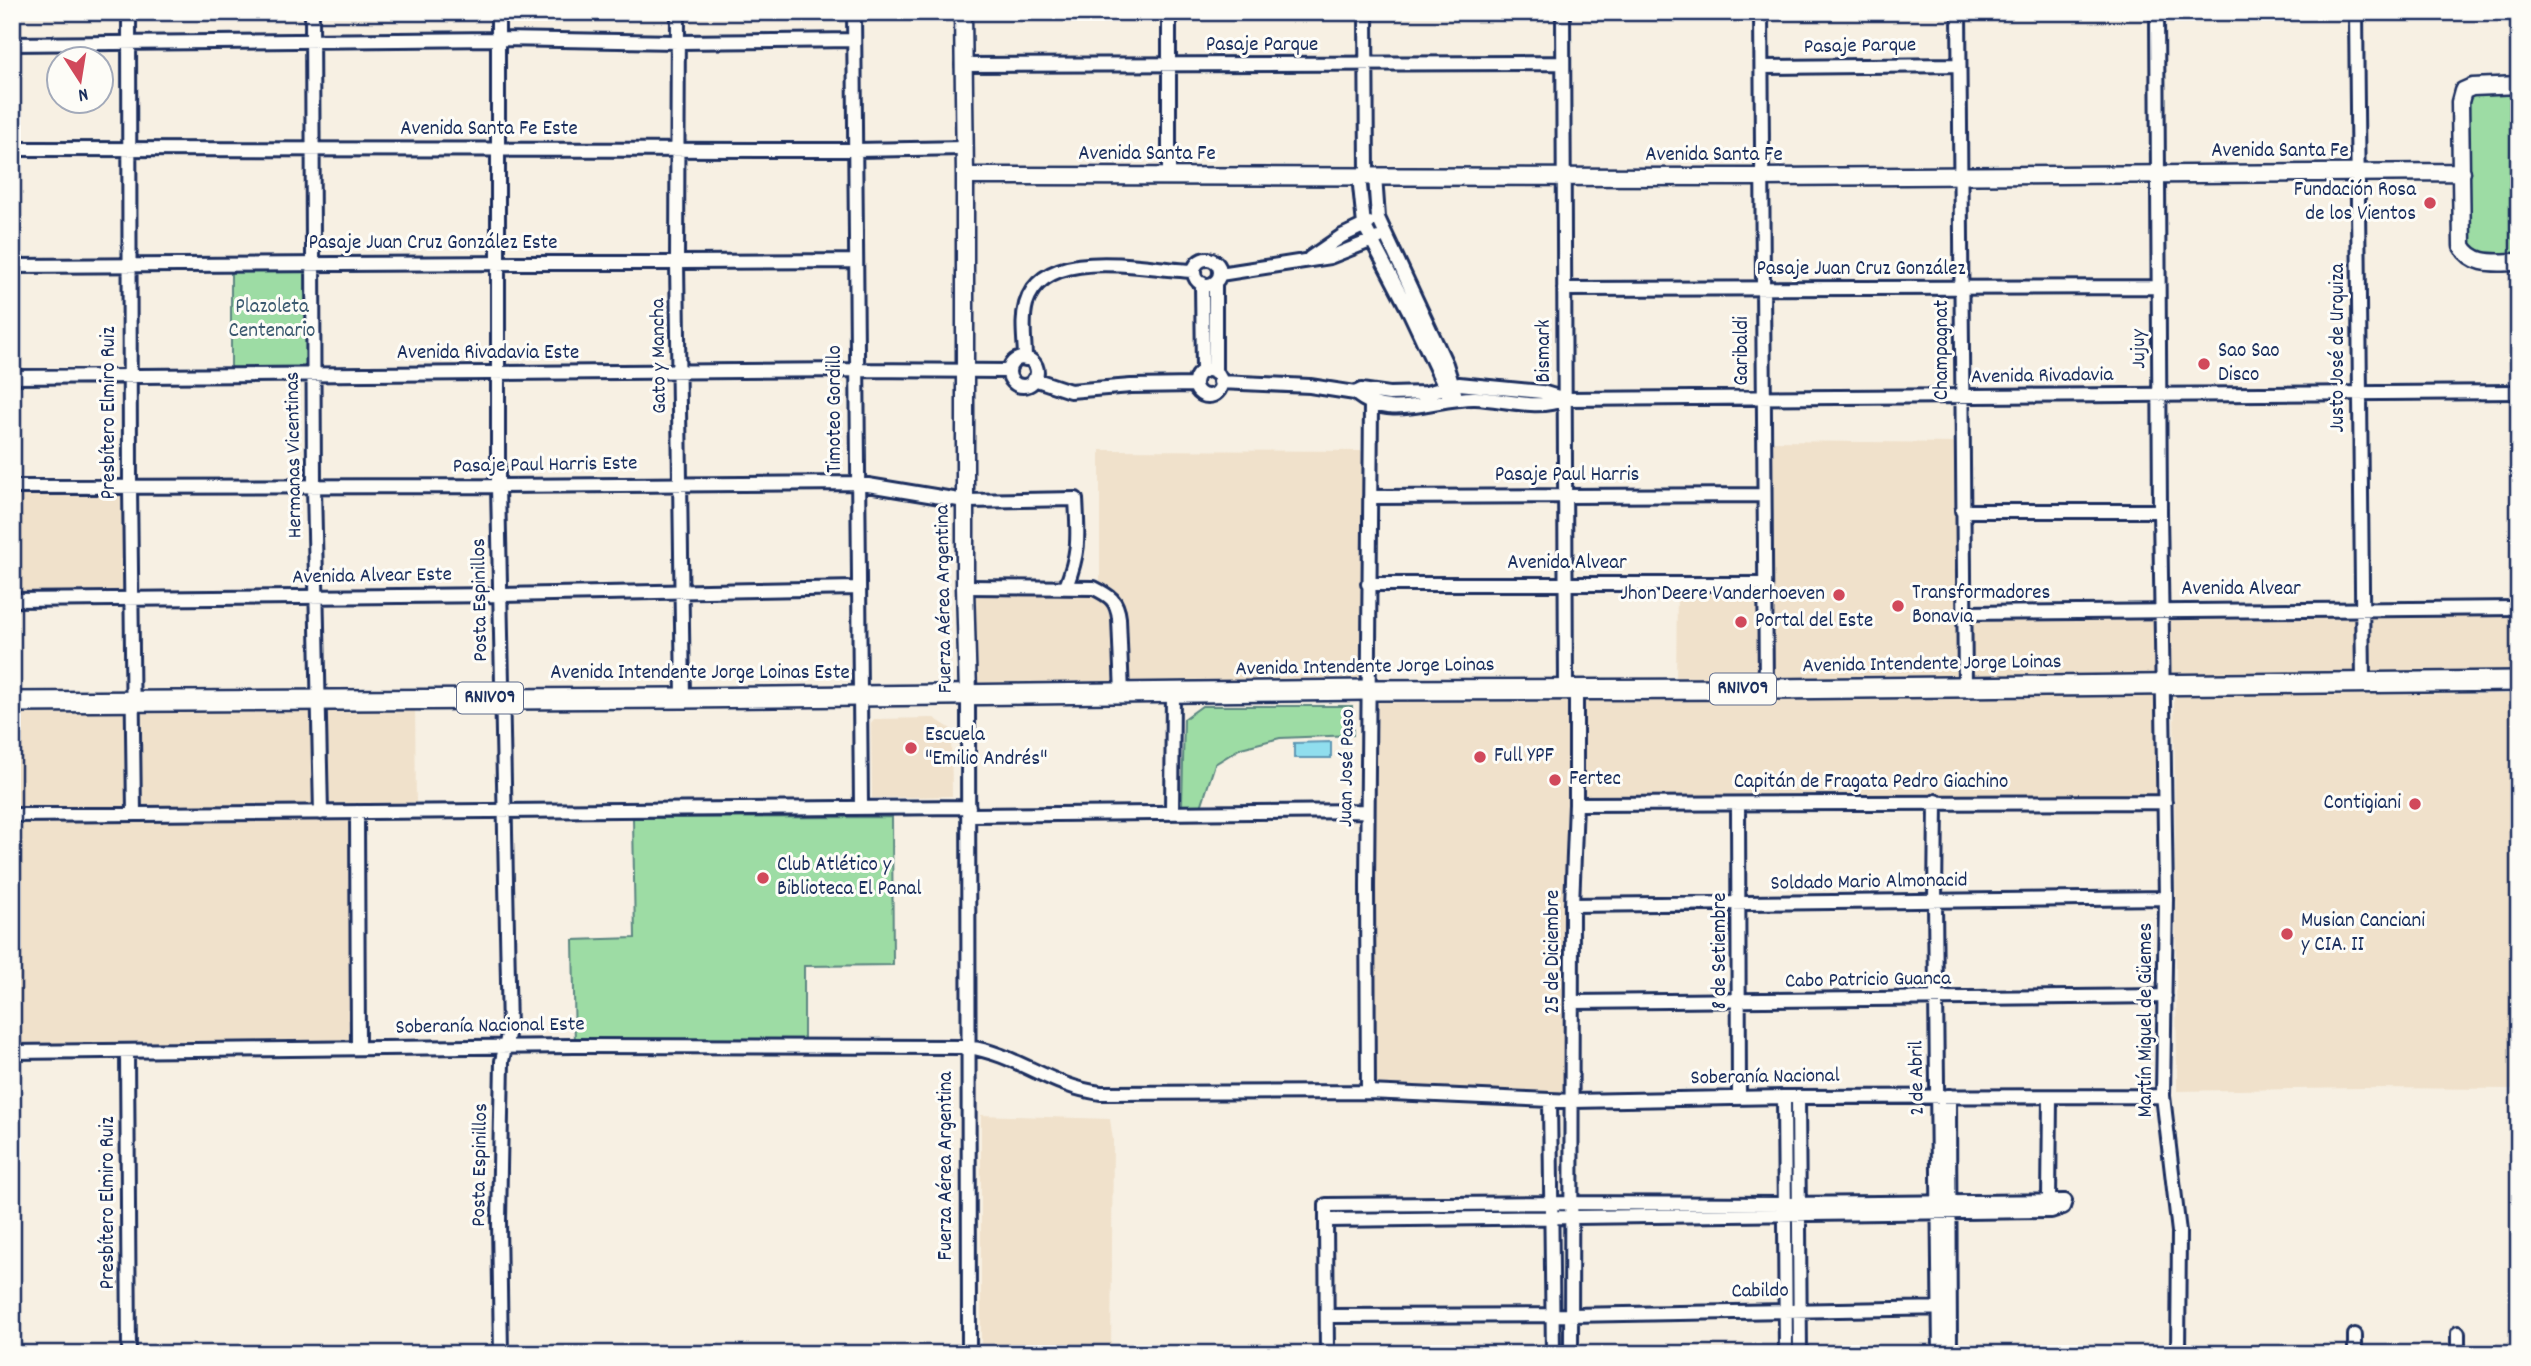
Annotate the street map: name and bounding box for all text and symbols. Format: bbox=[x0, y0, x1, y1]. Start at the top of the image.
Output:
street label: Pasaje Parque bbox=[1206, 31, 1318, 61]
street label: Pasaje Parque bbox=[1804, 31, 1916, 63]
north arrow bbox=[46, 46, 116, 116]
text: N bbox=[75, 79, 90, 107]
street label: Avenida Santa Fe Este bbox=[400, 115, 578, 145]
street label: Avenida Santa Fe bbox=[2211, 137, 2349, 167]
street label: Avenida Santa Fe bbox=[1078, 140, 1216, 170]
street label: Avenida Santa Fe bbox=[1645, 141, 1783, 171]
place label: Fundación Rosa de los Vientos bbox=[2294, 176, 2417, 230]
marker: Fundación Rosa de los Vientos bbox=[2422, 195, 2438, 211]
street label: Pasaje Juan Cruz González Este bbox=[308, 229, 558, 259]
street label: Pasaje Juan Cruz González bbox=[1756, 255, 1966, 285]
street label: Justo José de Urquiza bbox=[2324, 262, 2354, 433]
park label: Plazoleta Centenario bbox=[229, 293, 315, 347]
street label: Gato y Mancha bbox=[644, 297, 676, 414]
street label: Champagnat bbox=[1928, 300, 1958, 400]
street label: Garibaldi bbox=[1728, 316, 1758, 386]
street label: Bismark bbox=[1530, 319, 1560, 383]
street label: Presbítero Elmiro Ruiz bbox=[95, 326, 125, 500]
street label: Jujuy bbox=[2125, 328, 2155, 369]
place label: Sao Sao Disco bbox=[2218, 337, 2280, 391]
street label: Avenida Rivadavia Este bbox=[397, 339, 579, 369]
street label: Timoteo Gordillo bbox=[821, 345, 851, 473]
marker: Sao Sao Disco bbox=[2196, 356, 2212, 372]
street label: Avenida Rivadavia bbox=[1971, 361, 2115, 393]
street label: Hermanas Vicentinas bbox=[279, 371, 311, 539]
street label: Pasaje Paul Harris Este bbox=[452, 449, 638, 483]
street label: Pasaje Paul Harris bbox=[1495, 461, 1639, 491]
street label: Fuerza Aérea Argentina bbox=[928, 503, 962, 694]
street label: Posta Espinillos bbox=[465, 538, 497, 662]
street label: Avenida Alvear bbox=[1507, 549, 1627, 579]
street label: Avenida Alvear Este bbox=[292, 561, 452, 593]
street label: Avenida Alvear bbox=[2181, 575, 2301, 605]
place label: Transformadores Bonavia bbox=[1912, 579, 2050, 633]
place label: Jhon Deere Vanderhoeven bbox=[1620, 580, 1825, 610]
marker: Jhon Deere Vanderhoeven bbox=[1831, 587, 1847, 603]
marker: Transformadores Bonavia bbox=[1890, 598, 1906, 614]
place label: Portal del Este bbox=[1755, 607, 1873, 637]
marker: Portal del Este bbox=[1733, 614, 1749, 630]
street label: Avenida Intendente Jorge Loinas bbox=[1802, 648, 2062, 682]
street label: Avenida Intendente Jorge Loinas bbox=[1235, 651, 1495, 685]
street label: Avenida Intendente Jorge Loinas Este bbox=[550, 659, 850, 689]
road number: RN1V09 bbox=[1710, 674, 1776, 704]
road number: RN1V09 bbox=[457, 682, 523, 713]
street label: Juan José Paso bbox=[1332, 709, 1364, 827]
place label: Escuela "Emilio Andrés" bbox=[925, 721, 1047, 775]
marker: Escuela "Emilio Andrés" bbox=[903, 740, 919, 756]
place label: Full YPF bbox=[1494, 742, 1554, 772]
marker: Full YPF bbox=[1472, 749, 1488, 765]
place label: Fertec bbox=[1569, 765, 1621, 795]
street label: Capitán de Fragata Pedro Giachino bbox=[1734, 768, 2008, 798]
marker: Fertec bbox=[1547, 772, 1563, 788]
place label: Contigiani bbox=[2324, 789, 2401, 819]
marker: Contigiani bbox=[2407, 796, 2423, 812]
place label: Club Atlético y Biblioteca El Panal bbox=[777, 851, 921, 905]
street label: Soldado Mario Almonacid bbox=[1770, 866, 1968, 900]
marker: Club Atlético y Biblioteca El Panal bbox=[755, 870, 771, 886]
street label: 25 de Diciembre bbox=[1539, 890, 1569, 1014]
street label: 8 de Setiembre bbox=[1706, 892, 1736, 1010]
place label: Musian Canciani y CIA. II bbox=[2301, 907, 2425, 961]
street label: Martín Miguel de Güemes bbox=[2132, 923, 2162, 1117]
marker: Musian Canciani y CIA. II bbox=[2279, 926, 2295, 942]
street label: Cabo Patricio Guanca bbox=[1785, 965, 1952, 997]
street label: Soberanía Nacional Este bbox=[395, 1010, 585, 1044]
street label: 2 de Abril bbox=[1902, 1040, 1934, 1116]
street label: Soberanía Nacional bbox=[1690, 1062, 1840, 1094]
street label: Fuerza Aérea Argentina bbox=[932, 1070, 962, 1260]
street label: Posta Espinillos bbox=[465, 1103, 497, 1227]
street label: Presbítero Elmiro Ruiz bbox=[94, 1116, 124, 1290]
street label: Cabildo bbox=[1731, 1277, 1789, 1307]

